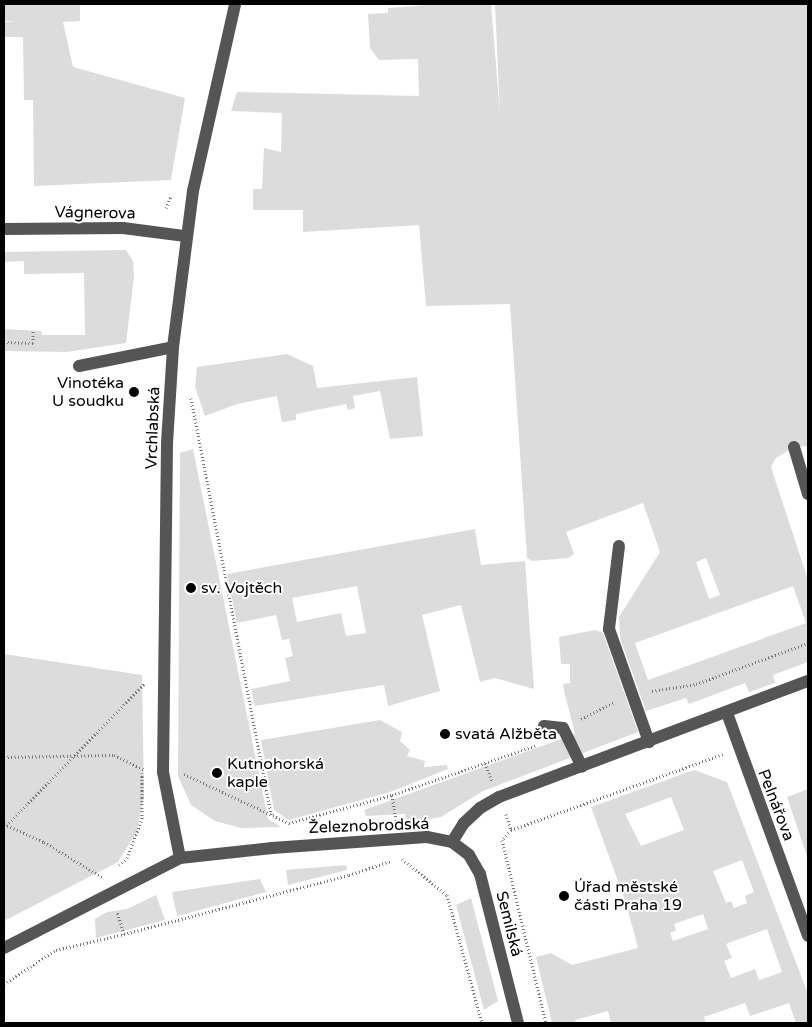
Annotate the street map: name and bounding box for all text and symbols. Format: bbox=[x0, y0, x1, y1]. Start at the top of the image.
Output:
street label: Vágnerova bbox=[54, 203, 136, 223]
place label: Vinotéka U soudku bbox=[52, 373, 124, 411]
marker: Vinotéka U soudku bbox=[128, 386, 140, 398]
street label: Vrchlabská bbox=[142, 386, 164, 470]
place label: sv. Vojtěch bbox=[201, 578, 282, 598]
marker: sv. Vojtěch bbox=[185, 582, 197, 594]
place label: svatá Alžběta bbox=[455, 724, 557, 744]
marker: svatá Alžběta bbox=[439, 728, 451, 740]
place label: Kutnohorská kaple bbox=[227, 754, 324, 792]
street label: Pelnářova bbox=[754, 766, 798, 844]
marker: Kutnohorská kaple bbox=[211, 767, 223, 779]
street label: Železnobrodská bbox=[308, 814, 430, 838]
place label: Úřad městské části Praha 19 bbox=[574, 877, 682, 915]
street label: Semilská bbox=[492, 889, 526, 959]
marker: Úřad městské části Praha 19 bbox=[558, 890, 570, 902]

